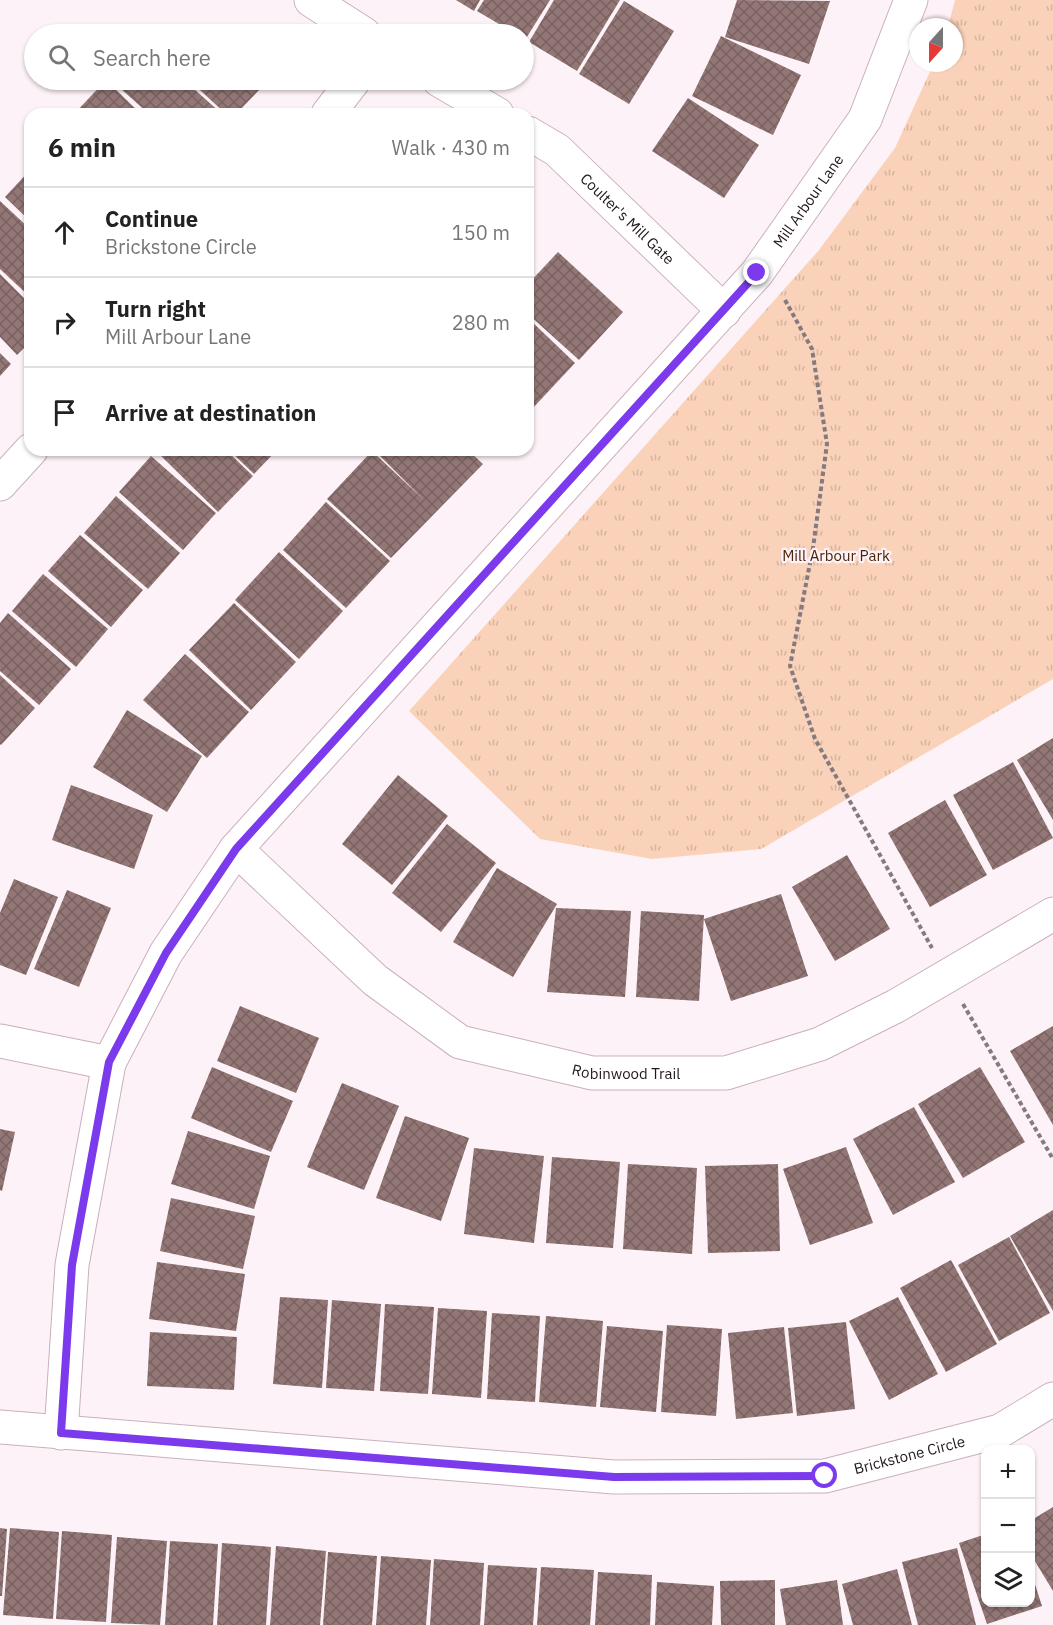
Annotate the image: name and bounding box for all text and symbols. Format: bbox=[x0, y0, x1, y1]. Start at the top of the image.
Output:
north arrow bbox=[909, 18, 963, 72]
search box bbox=[24, 24, 534, 90]
icon: search bbox=[45, 41, 78, 74]
text: Search here bbox=[93, 43, 211, 72]
text: 6 min bbox=[48, 130, 116, 164]
text: Walk · 430 m bbox=[392, 134, 510, 161]
street label: Mill Arbour Lane bbox=[768, 150, 847, 251]
street label: Coulter's Mill Gate bbox=[577, 169, 679, 268]
text: Continue bbox=[105, 204, 198, 233]
icon: ahead bbox=[48, 216, 81, 249]
text: 150 m bbox=[452, 219, 510, 246]
text: Brickstone Circle bbox=[105, 233, 257, 260]
route end bbox=[743, 259, 769, 285]
text: Turn right bbox=[105, 294, 206, 323]
icon: right bbox=[48, 306, 81, 339]
text: 280 m bbox=[452, 309, 510, 336]
text: Mill Arbour Lane bbox=[105, 323, 251, 350]
icon: arrive bbox=[48, 396, 81, 429]
text: Arrive at destination bbox=[105, 398, 316, 427]
park label: Mill Arbour Park bbox=[782, 546, 890, 565]
street label: Robinwood Trail bbox=[570, 1059, 680, 1083]
street label: Brickstone Circle bbox=[852, 1431, 967, 1478]
map controls bbox=[981, 1445, 1035, 1607]
button: + bbox=[981, 1445, 1035, 1499]
route start bbox=[811, 1462, 837, 1488]
button: − bbox=[981, 1499, 1035, 1553]
button: layers bbox=[981, 1553, 1035, 1607]

